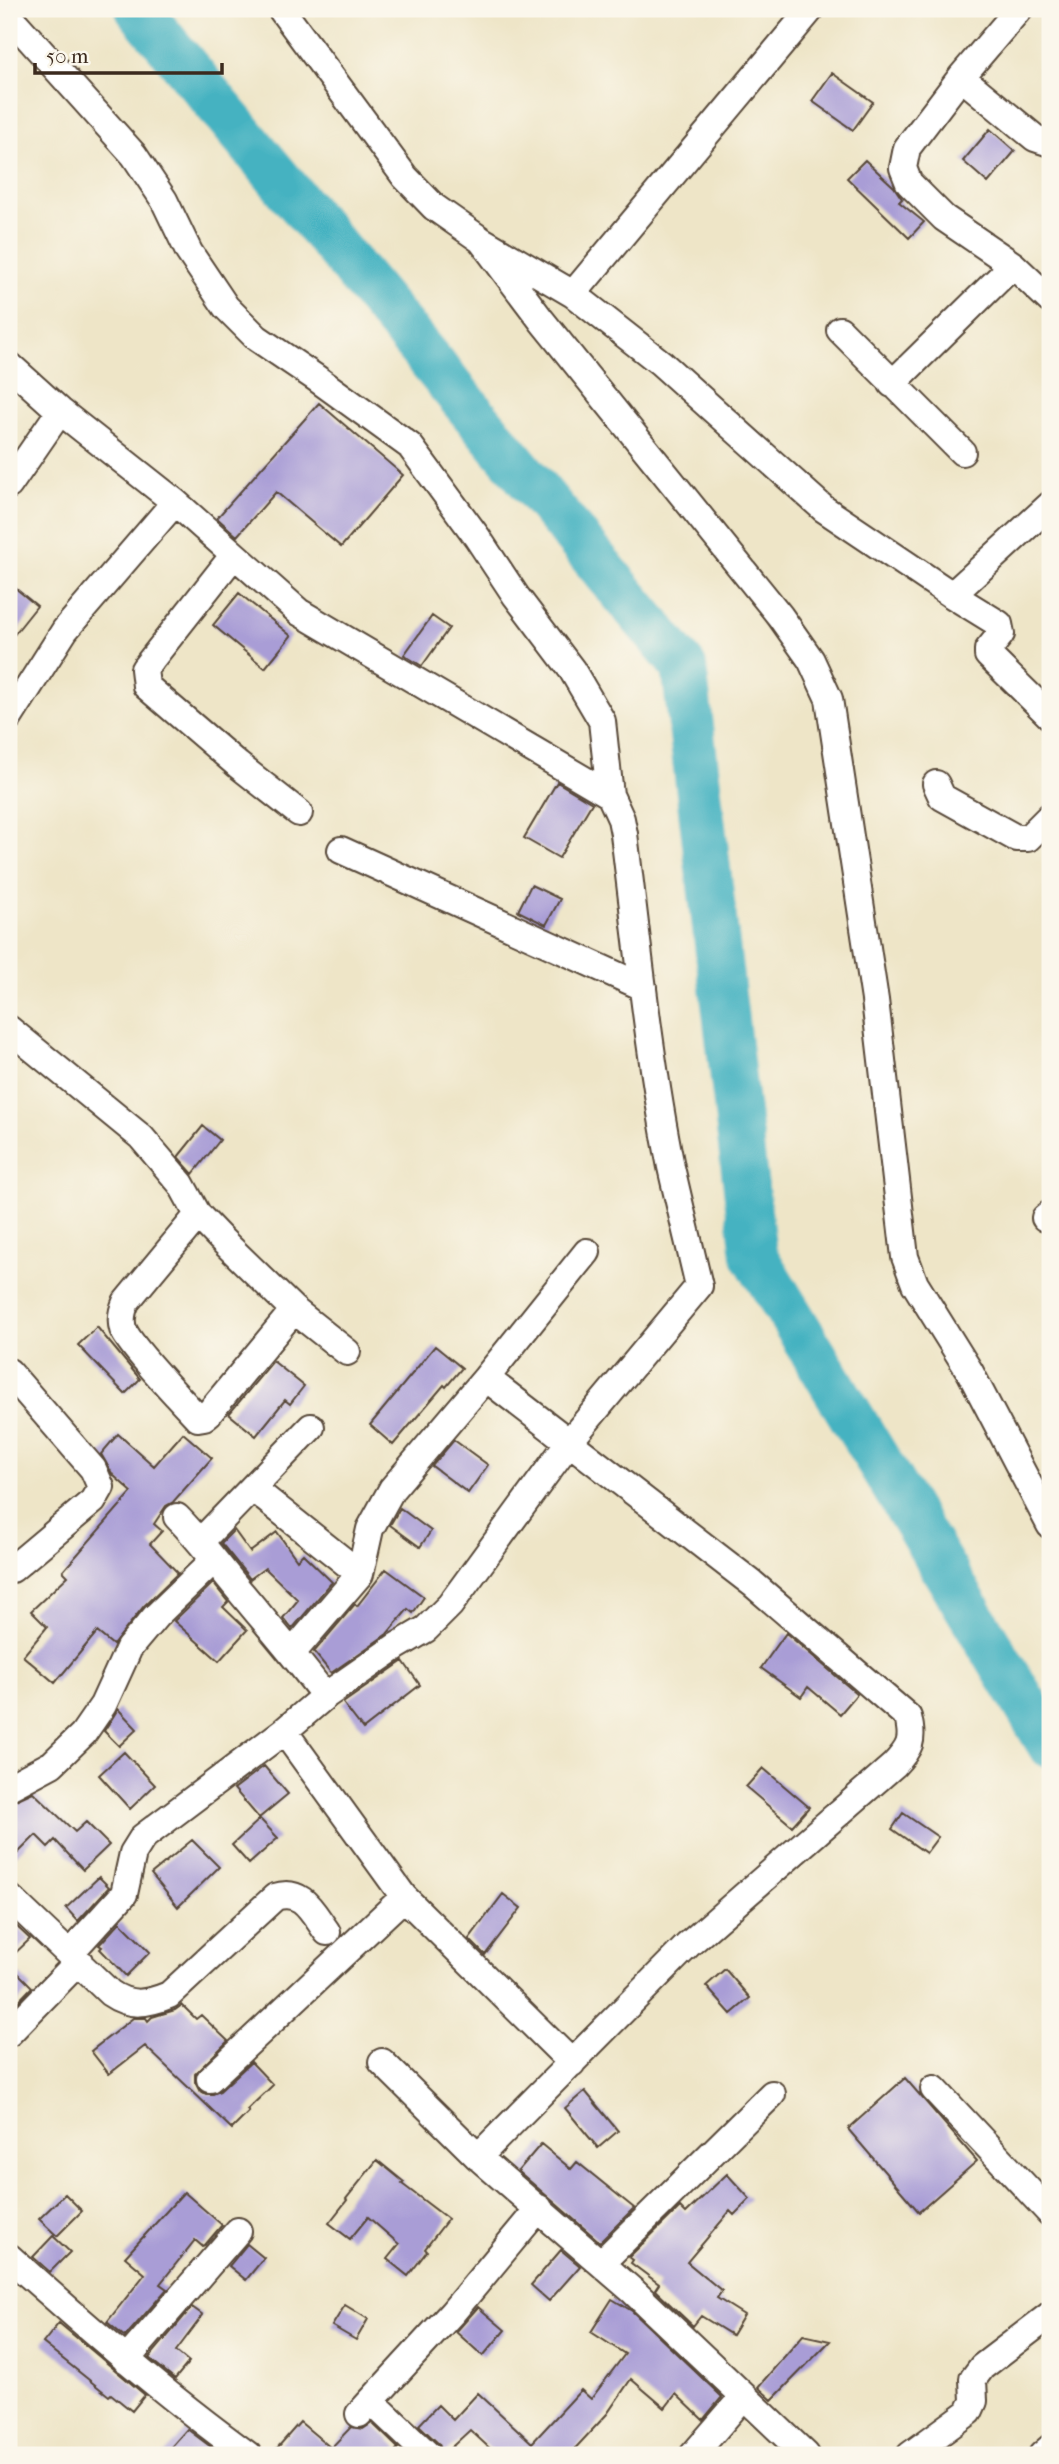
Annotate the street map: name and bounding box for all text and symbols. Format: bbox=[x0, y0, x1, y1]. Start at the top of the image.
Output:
scale bar bbox=[35, 32, 222, 76]
text: 50 m bbox=[46, 44, 89, 68]

